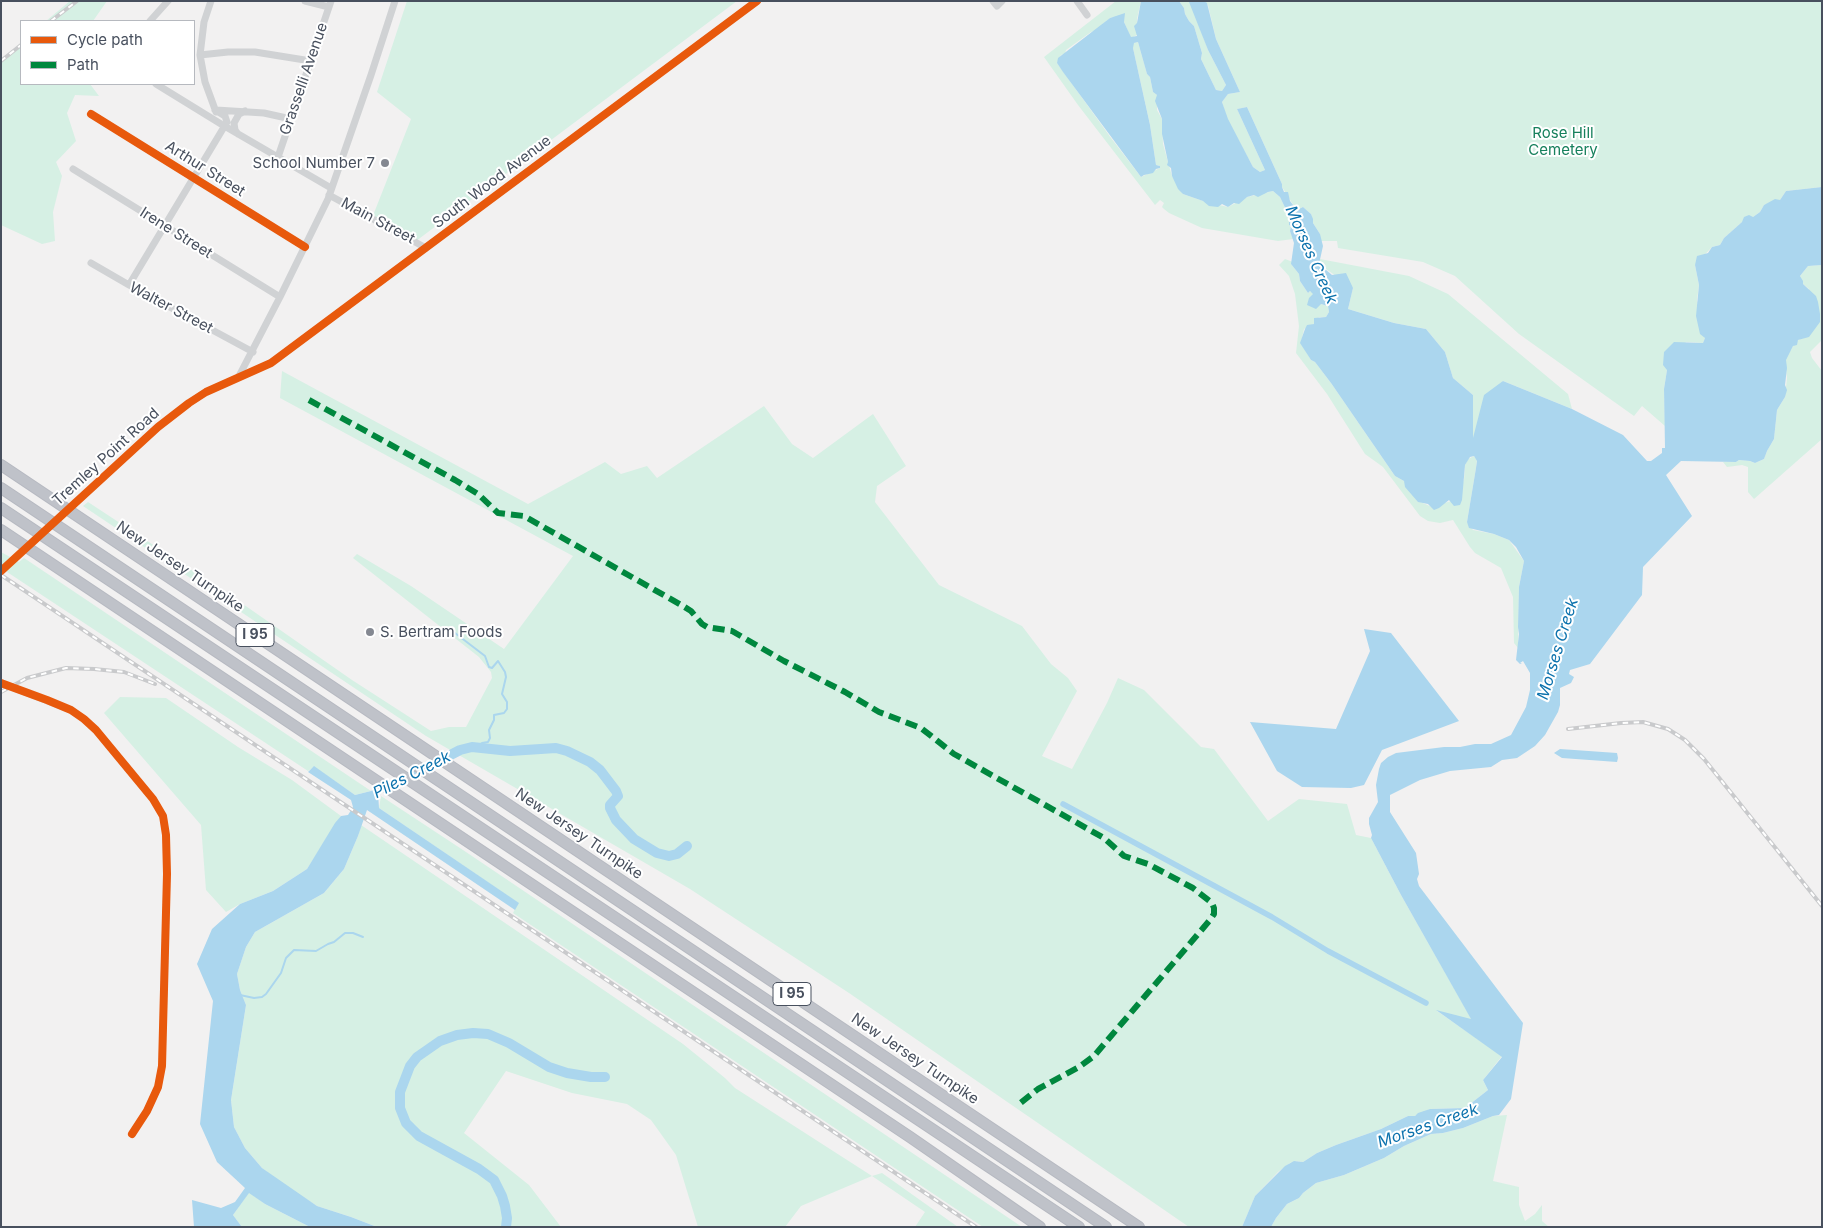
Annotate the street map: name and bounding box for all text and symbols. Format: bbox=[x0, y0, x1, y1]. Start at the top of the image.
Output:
legend bbox=[20, 20, 195, 85]
street label: Grasselli Avenue bbox=[276, 20, 332, 138]
text: Cycle path bbox=[67, 30, 143, 49]
text: Path bbox=[67, 55, 99, 74]
park label: Rose Hill Cemetery bbox=[1528, 124, 1598, 159]
street label: South Wood Avenue bbox=[429, 132, 555, 232]
street label: Arthur Street bbox=[162, 137, 248, 201]
place label: School Number 7 bbox=[253, 154, 375, 172]
marker: School Number 7 bbox=[379, 157, 391, 169]
street label: Main Street bbox=[338, 194, 418, 248]
water label: Morses Creek bbox=[1281, 203, 1341, 307]
street label: Irene Street bbox=[136, 204, 216, 262]
street label: Walter Street bbox=[126, 278, 216, 338]
street label: Tremley Point Road bbox=[49, 404, 163, 510]
street label: New Jersey Turnpike bbox=[113, 518, 247, 616]
water label: Morses Creek bbox=[1533, 596, 1583, 702]
place label: S. Bertram Foods bbox=[380, 623, 502, 641]
road number: I 95 bbox=[236, 624, 274, 646]
marker: S. Bertram Foods bbox=[364, 626, 376, 638]
water label: Piles Creek bbox=[370, 747, 454, 803]
street label: New Jersey Turnpike bbox=[512, 785, 646, 883]
road number: I 95 bbox=[773, 982, 811, 1006]
street label: New Jersey Turnpike bbox=[848, 1010, 982, 1108]
water label: Morses Creek bbox=[1375, 1100, 1481, 1152]

